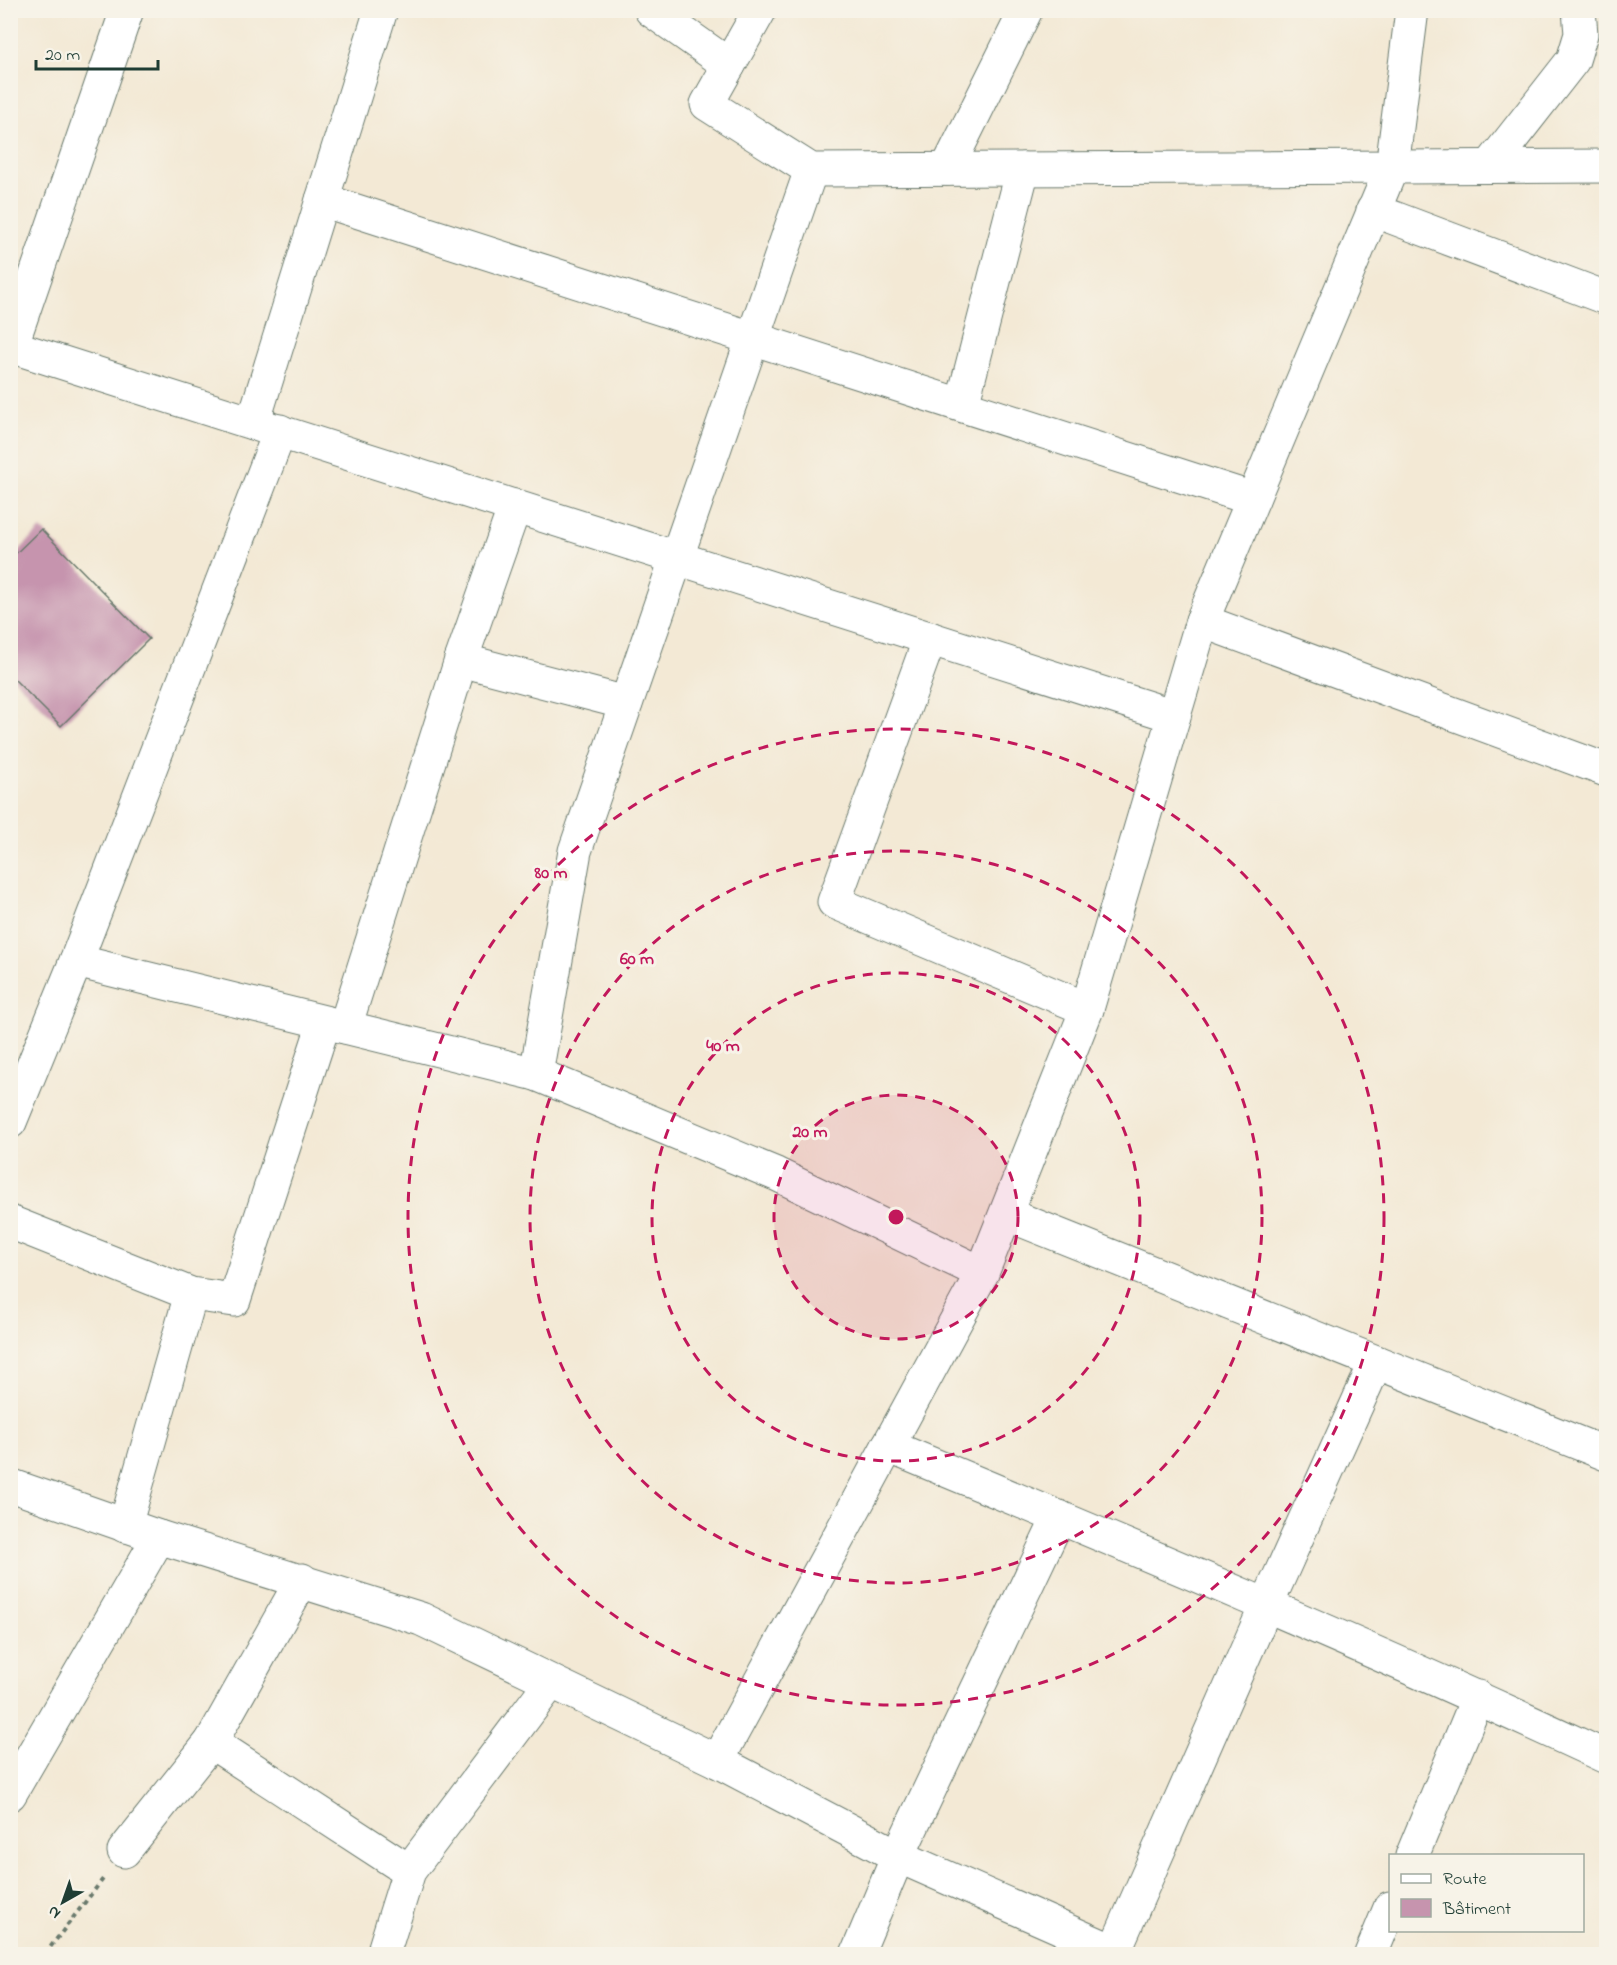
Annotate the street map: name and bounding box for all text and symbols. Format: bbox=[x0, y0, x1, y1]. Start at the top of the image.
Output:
scale bar bbox=[36, 33, 158, 71]
text: 20 m bbox=[45, 43, 80, 69]
text: 80 m bbox=[534, 861, 568, 887]
text: 60 m bbox=[620, 947, 654, 973]
text: 40 m bbox=[706, 1034, 740, 1060]
text: 20 m bbox=[791, 1120, 828, 1146]
centre of rings bbox=[886, 1207, 906, 1227]
legend bbox=[1389, 1854, 1584, 1932]
text: Route bbox=[1443, 1867, 1488, 1893]
north arrow bbox=[33, 1872, 93, 1932]
text: Bâtiment bbox=[1442, 1897, 1511, 1923]
text: N bbox=[43, 1899, 66, 1925]

